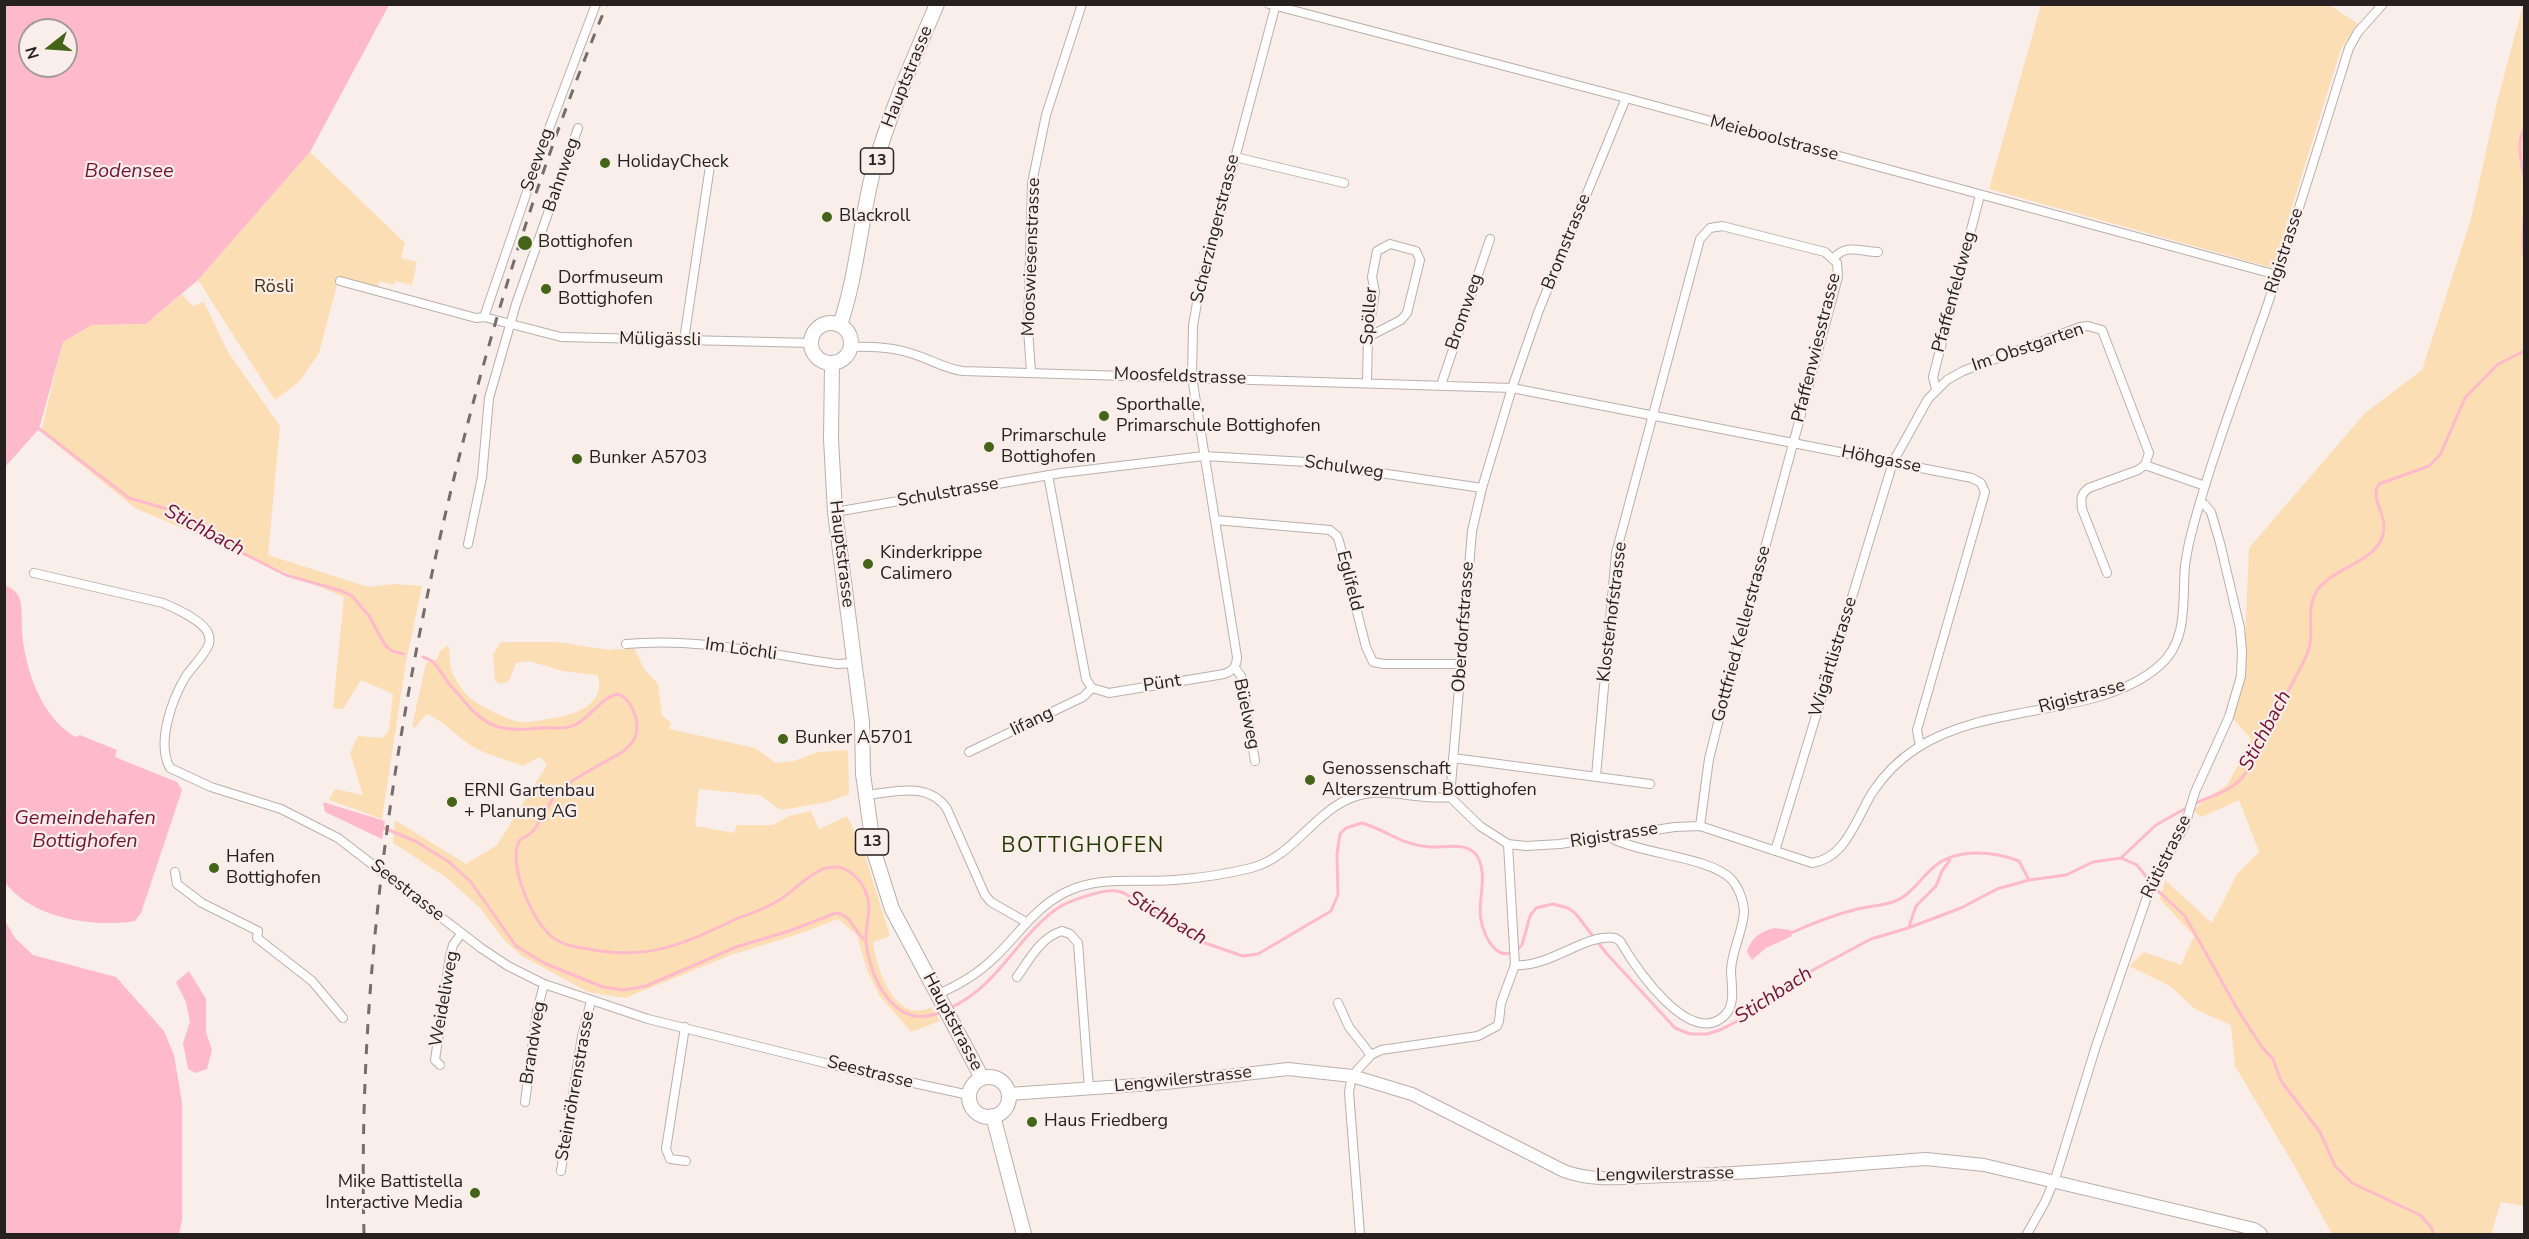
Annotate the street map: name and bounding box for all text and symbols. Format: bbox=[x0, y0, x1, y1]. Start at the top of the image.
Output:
north arrow bbox=[18, 18, 78, 78]
street label: Hauptstrasse bbox=[878, 23, 938, 131]
text: N bbox=[20, 44, 45, 62]
street label: Meieboolstrasse bbox=[1707, 111, 1841, 167]
street label: Seeweg bbox=[517, 126, 559, 194]
street label: Bahnweg bbox=[539, 135, 585, 215]
road number: 13 bbox=[860, 148, 894, 174]
place label: HolidayCheck bbox=[617, 152, 729, 174]
street label: Scherzingerstrasse bbox=[1187, 152, 1245, 306]
marker: HolidayCheck bbox=[598, 156, 612, 170]
water label: Bodensee bbox=[84, 160, 174, 184]
street label: Mooswiesenstrasse bbox=[1018, 177, 1046, 337]
street label: Bromstrasse bbox=[1538, 191, 1596, 293]
place label: Blackroll bbox=[839, 206, 910, 228]
street label: Rigistrasse bbox=[2261, 206, 2309, 296]
marker: Blackroll bbox=[820, 210, 834, 224]
street label: Pfaffenfeldweg bbox=[1928, 229, 1982, 355]
place label: Bottighofen bbox=[538, 232, 633, 254]
marker: Bottighofen bbox=[516, 234, 534, 252]
place label: Dorfmuseum Bottighofen bbox=[558, 268, 664, 310]
street label: Bromweg bbox=[1442, 271, 1488, 353]
street label: Pfaffenwiesstrasse bbox=[1788, 271, 1846, 425]
park label: Rösli bbox=[254, 277, 294, 299]
marker: Dorfmuseum Bottighofen bbox=[539, 282, 553, 296]
street label: Spöller bbox=[1357, 286, 1383, 346]
street label: Im Obstgarten bbox=[1969, 319, 2087, 377]
street label: Müligässli bbox=[619, 328, 701, 352]
street label: Moosfeldstrasse bbox=[1113, 364, 1247, 390]
place label: Sporthalle, Primarschule Bottighofen bbox=[1116, 395, 1321, 438]
marker: Sporthalle, Primarschule Bottighofen bbox=[1097, 409, 1111, 423]
place label: Primarschule Bottighofen bbox=[1001, 426, 1106, 468]
marker: Primarschule Bottighofen bbox=[982, 440, 996, 454]
street label: Höhgasse bbox=[1839, 442, 1923, 478]
place label: Bunker A5703 bbox=[589, 448, 707, 470]
marker: Bunker A5703 bbox=[570, 452, 584, 466]
street label: Schulweg bbox=[1303, 452, 1385, 484]
street label: Schulstrasse bbox=[896, 473, 1000, 513]
street label: Hauptstrasse bbox=[824, 499, 858, 609]
water label: Stichbach bbox=[160, 500, 248, 562]
street label: Klosterhofstrasse bbox=[1594, 541, 1632, 683]
place label: Kinderkrippe Calimero bbox=[880, 543, 982, 586]
street label: Gottfried Kellerstrasse bbox=[1708, 544, 1776, 724]
street label: Eglifeld bbox=[1331, 549, 1367, 613]
marker: Kinderkrippe Calimero bbox=[861, 557, 875, 571]
street label: Oberdorfstrasse bbox=[1449, 561, 1479, 693]
street label: Wigärtlistrasse bbox=[1805, 594, 1863, 720]
street label: Im Löchli bbox=[704, 634, 778, 666]
street label: Pünt bbox=[1142, 670, 1182, 698]
street label: Rigistrasse bbox=[2036, 675, 2128, 719]
street label: Büelweg bbox=[1228, 676, 1264, 752]
water label: Stichbach bbox=[2235, 687, 2297, 775]
street label: Iifang bbox=[1007, 702, 1057, 742]
place label: Bunker A5701 bbox=[795, 728, 913, 750]
marker: Bunker A5701 bbox=[776, 732, 790, 746]
place label: Genossenschaft Alterszentrum Bottighofen bbox=[1322, 759, 1537, 802]
marker: Genossenschaft Alterszentrum Bottighofen bbox=[1303, 773, 1317, 787]
place label: ERNI Gartenbau + Planung AG bbox=[464, 781, 595, 824]
marker: ERNI Gartenbau + Planung AG bbox=[445, 795, 459, 809]
water label: Gemeindehafen Bottighofen bbox=[14, 807, 156, 854]
street label: Rütistrasse bbox=[2138, 812, 2196, 902]
street label: Rigistrasse bbox=[1569, 818, 1659, 854]
road number: 13 bbox=[856, 829, 888, 855]
district label: BOTTIGHOFEN bbox=[1001, 834, 1165, 860]
place label: Hafen Bottighofen bbox=[226, 847, 321, 890]
street label: Seestrasse bbox=[366, 855, 448, 927]
marker: Hafen Bottighofen bbox=[207, 861, 221, 875]
water label: Stichbach bbox=[1123, 887, 1211, 951]
street label: Weideliweg bbox=[426, 949, 464, 1049]
water label: Stichbach bbox=[1731, 962, 1817, 1030]
street label: Hauptstrasse bbox=[917, 969, 987, 1075]
street label: Brandweg bbox=[517, 1000, 551, 1086]
street label: Steinröhrenstrasse bbox=[552, 1009, 600, 1163]
street label: Seestrasse bbox=[825, 1052, 915, 1094]
street label: Lengwilerstrasse bbox=[1113, 1062, 1253, 1098]
place label: Haus Friedberg bbox=[1044, 1111, 1168, 1133]
marker: Haus Friedberg bbox=[1025, 1115, 1039, 1129]
street label: Lengwilerstrasse bbox=[1596, 1163, 1734, 1187]
place label: Mike Battistella Interactive Media bbox=[325, 1172, 463, 1214]
marker: Mike Battistella Interactive Media bbox=[468, 1186, 482, 1200]

